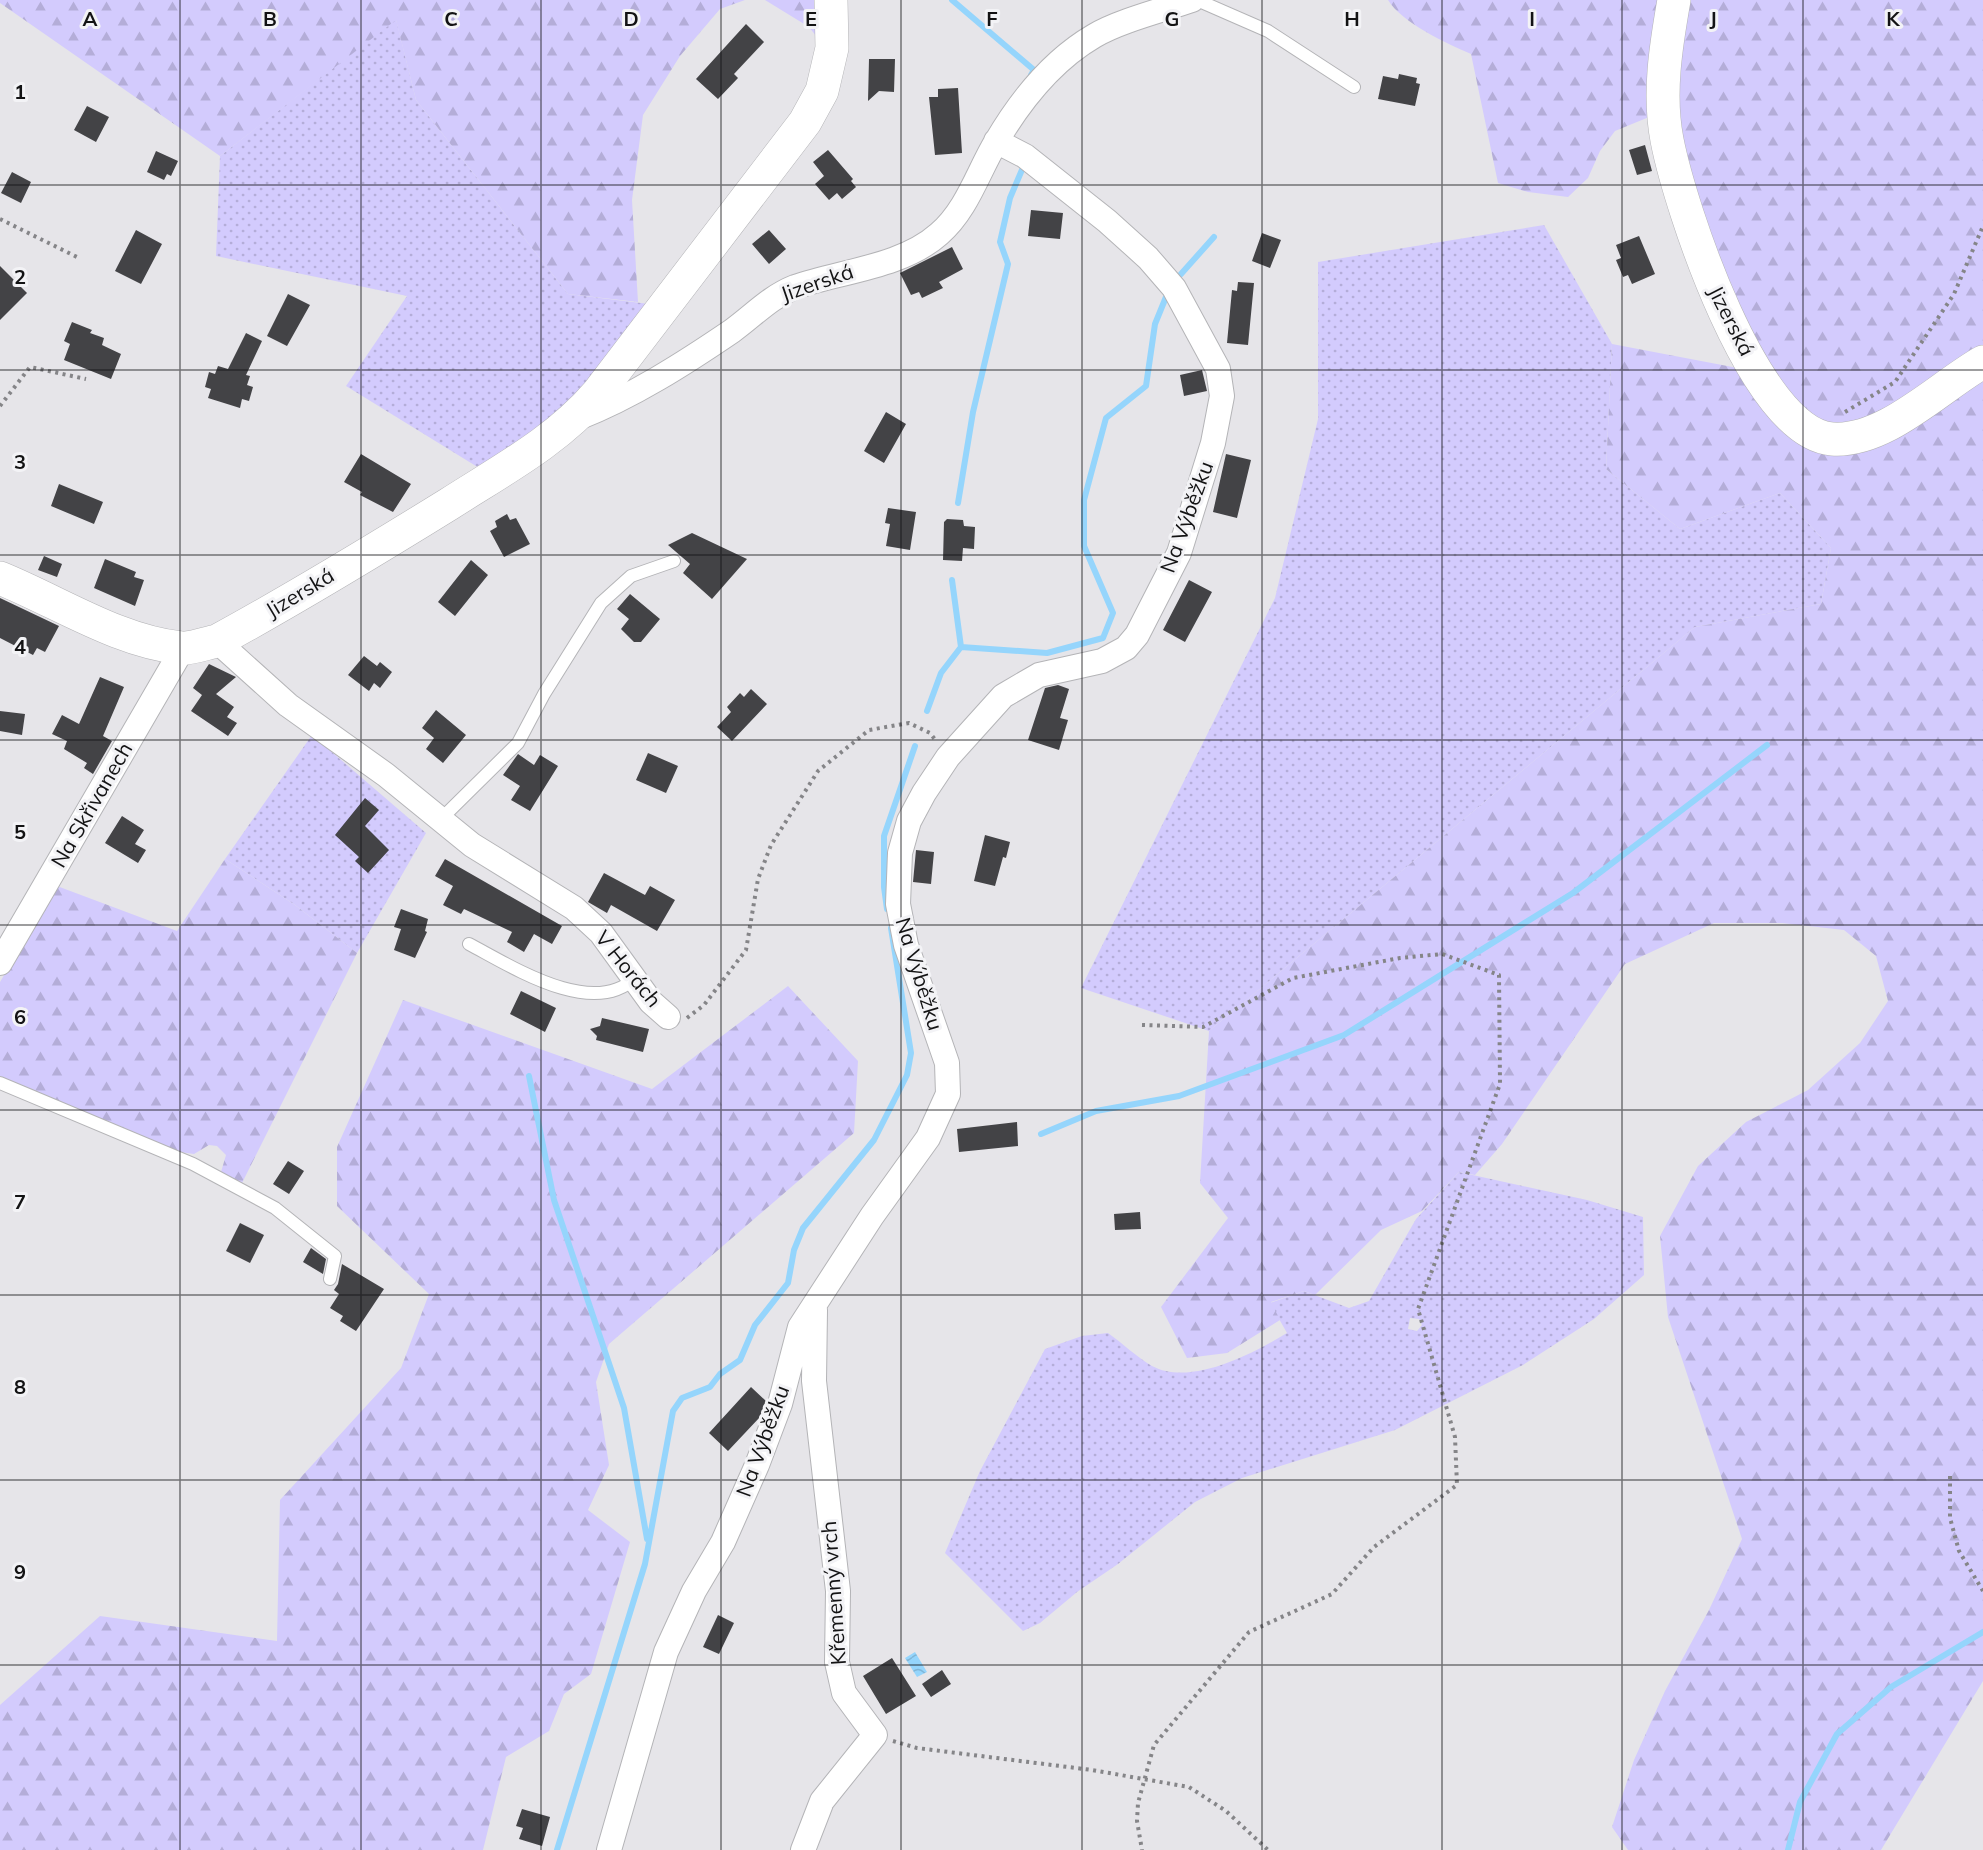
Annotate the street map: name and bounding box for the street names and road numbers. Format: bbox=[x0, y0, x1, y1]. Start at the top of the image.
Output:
street label: Jizerská bbox=[777, 257, 857, 307]
street label: Jizerská bbox=[1703, 281, 1761, 360]
street label: Na Výběžku bbox=[1154, 457, 1218, 576]
street label: Jizerská bbox=[260, 562, 338, 623]
street label: Na Skřivanech bbox=[45, 737, 137, 872]
street label: Na Výběžku bbox=[890, 914, 949, 1033]
street label: V Horách bbox=[590, 925, 668, 1012]
street label: Na Výběžku bbox=[730, 1381, 794, 1500]
street label: Křemenný vrch bbox=[815, 1520, 851, 1666]

